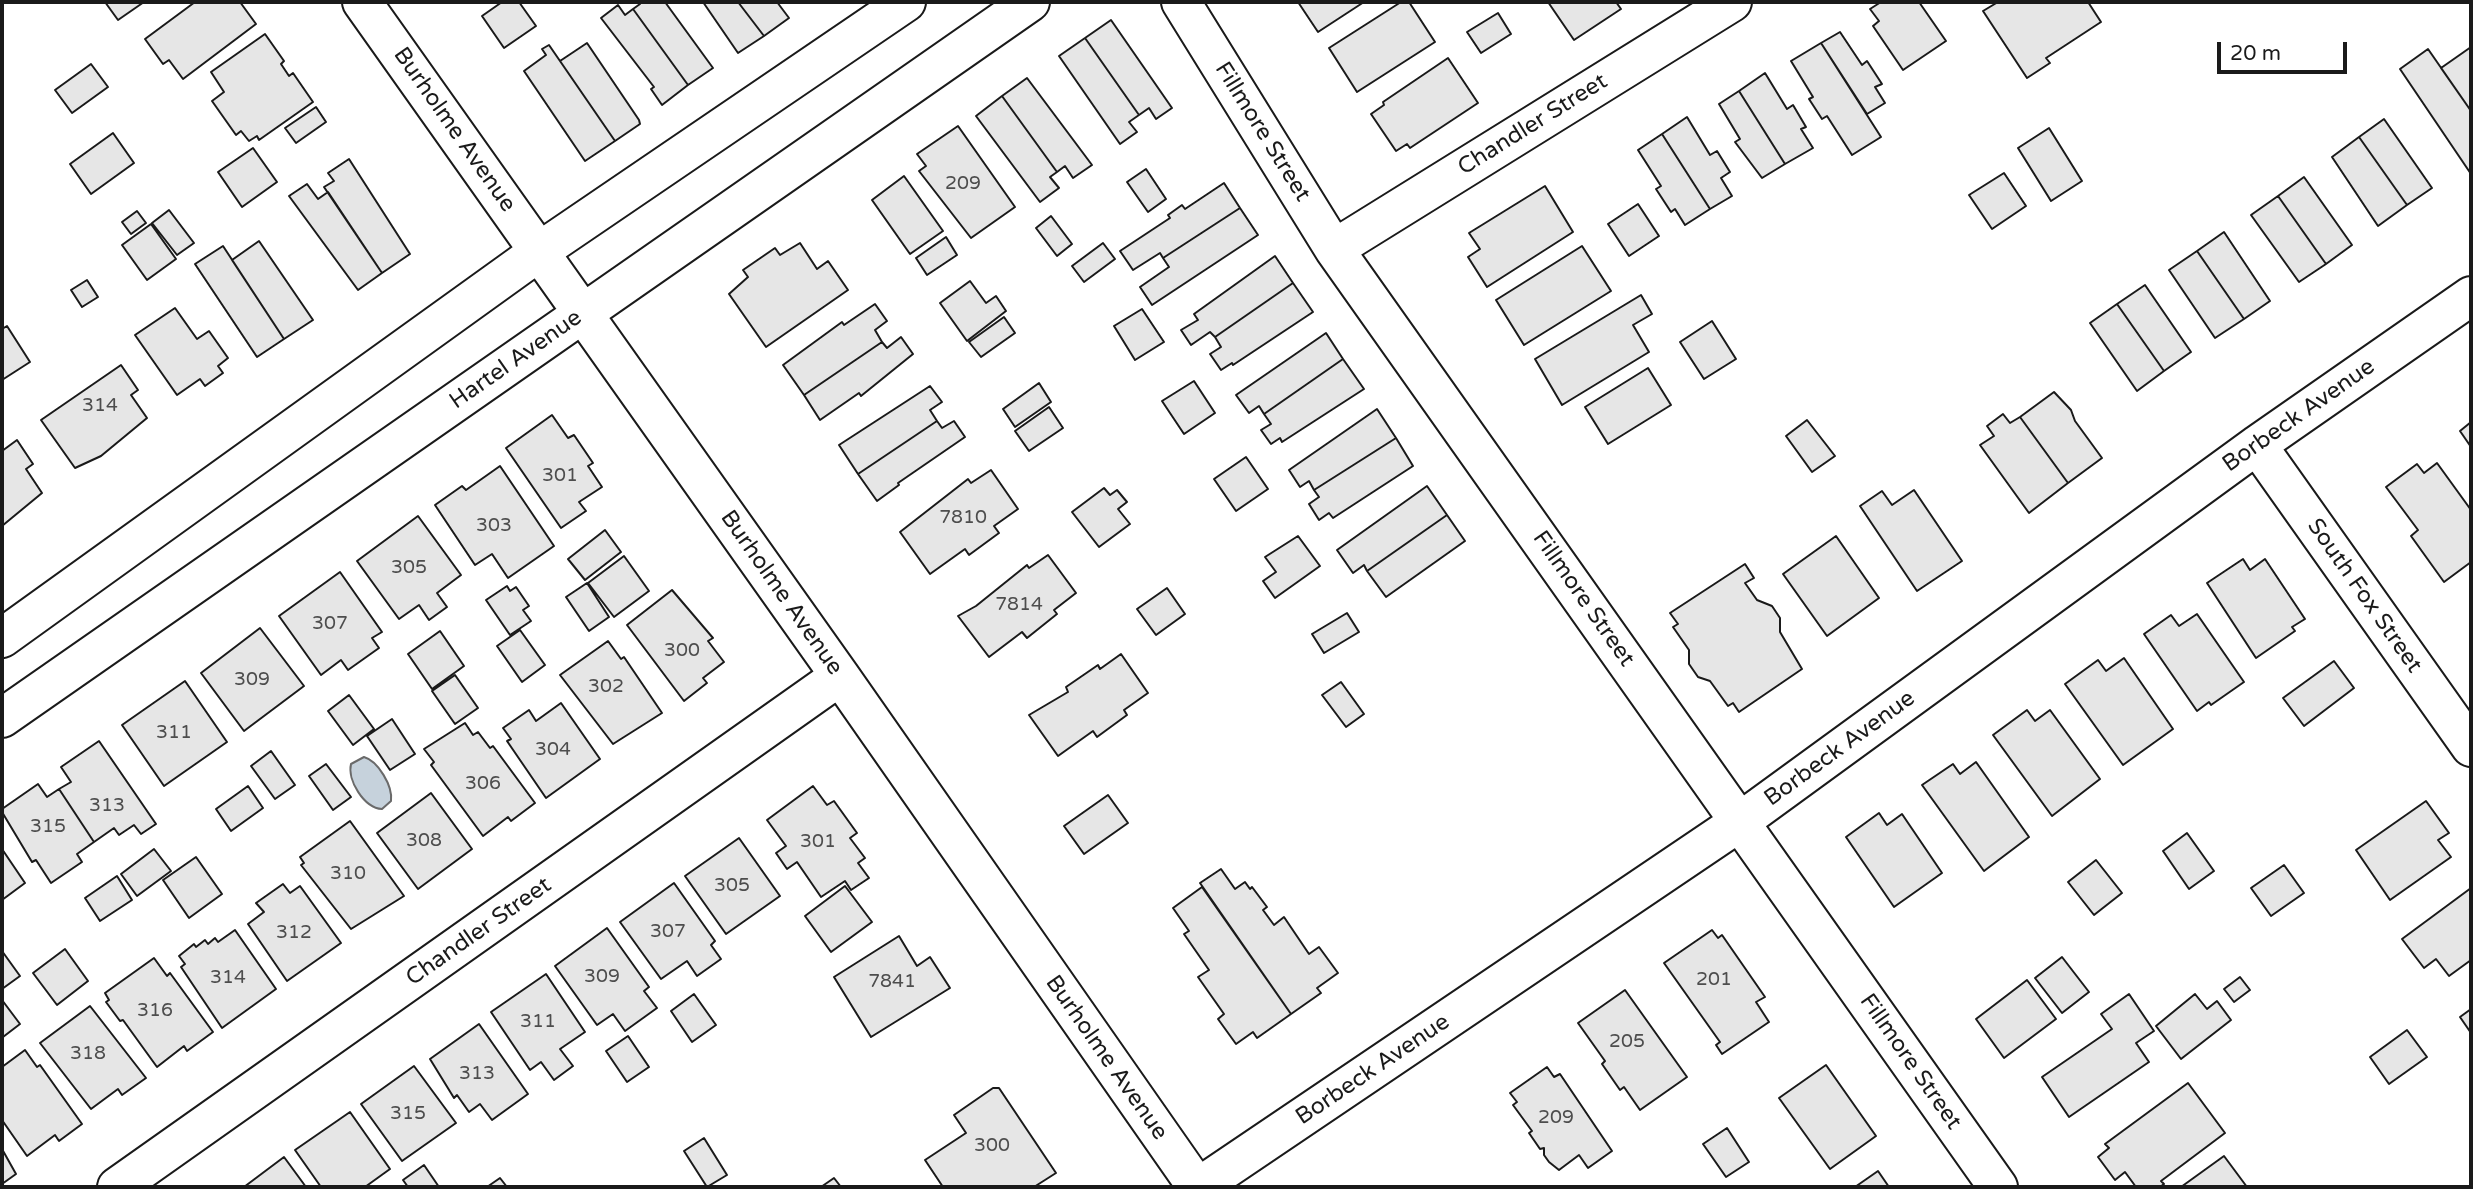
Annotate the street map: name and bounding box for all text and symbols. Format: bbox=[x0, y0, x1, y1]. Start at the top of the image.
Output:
scale bar bbox=[2221, 28, 2350, 72]
text: 20 m bbox=[2230, 41, 2281, 66]
street label: Burholme Avenue bbox=[387, 42, 521, 218]
street label: Fillmore Street bbox=[1208, 57, 1316, 207]
street label: Chandler Street bbox=[1453, 68, 1613, 182]
house number: 209 bbox=[945, 173, 981, 195]
street label: Hartel Avenue bbox=[445, 304, 587, 416]
street label: Borbeck Avenue bbox=[2218, 353, 2380, 479]
house number: 314 bbox=[82, 395, 118, 417]
house number: 301 bbox=[542, 465, 578, 487]
street label: Burholme Avenue bbox=[714, 505, 848, 681]
house number: 7810 bbox=[939, 507, 987, 529]
street label: South Fox Street bbox=[2301, 514, 2427, 678]
house number: 303 bbox=[476, 515, 512, 537]
street label: Fillmore Street bbox=[1526, 526, 1640, 672]
house number: 305 bbox=[391, 557, 427, 579]
house number: 7814 bbox=[995, 594, 1043, 616]
house number: 307 bbox=[312, 613, 348, 635]
house number: 300 bbox=[664, 640, 700, 662]
house number: 309 bbox=[234, 669, 270, 691]
house number: 302 bbox=[588, 676, 624, 698]
street label: Borbeck Avenue bbox=[1759, 685, 1921, 813]
house number: 311 bbox=[156, 722, 192, 744]
house number: 304 bbox=[535, 739, 571, 761]
house number: 306 bbox=[465, 773, 501, 795]
house number: 313 bbox=[89, 795, 125, 817]
house number: 315 bbox=[30, 816, 66, 838]
house number: 308 bbox=[406, 830, 442, 852]
house number: 301 bbox=[800, 831, 836, 853]
house number: 310 bbox=[330, 863, 366, 885]
street label: Chandler Street bbox=[401, 872, 557, 992]
house number: 305 bbox=[714, 875, 750, 897]
house number: 307 bbox=[650, 921, 686, 943]
house number: 312 bbox=[276, 922, 312, 944]
house number: 309 bbox=[584, 966, 620, 988]
house number: 314 bbox=[210, 967, 246, 989]
house number: 201 bbox=[1696, 969, 1732, 991]
street label: Burholme Avenue bbox=[1039, 970, 1173, 1146]
house number: 7841 bbox=[868, 971, 916, 993]
street label: Fillmore Street bbox=[1853, 989, 1967, 1135]
house number: 316 bbox=[137, 1000, 173, 1022]
street label: Borbeck Avenue bbox=[1291, 1008, 1455, 1132]
house number: 311 bbox=[520, 1011, 556, 1033]
house number: 205 bbox=[1609, 1031, 1645, 1053]
house number: 318 bbox=[70, 1043, 106, 1065]
house number: 313 bbox=[459, 1063, 495, 1085]
house number: 315 bbox=[390, 1103, 426, 1125]
house number: 209 bbox=[1538, 1107, 1574, 1129]
house number: 300 bbox=[974, 1135, 1010, 1157]

